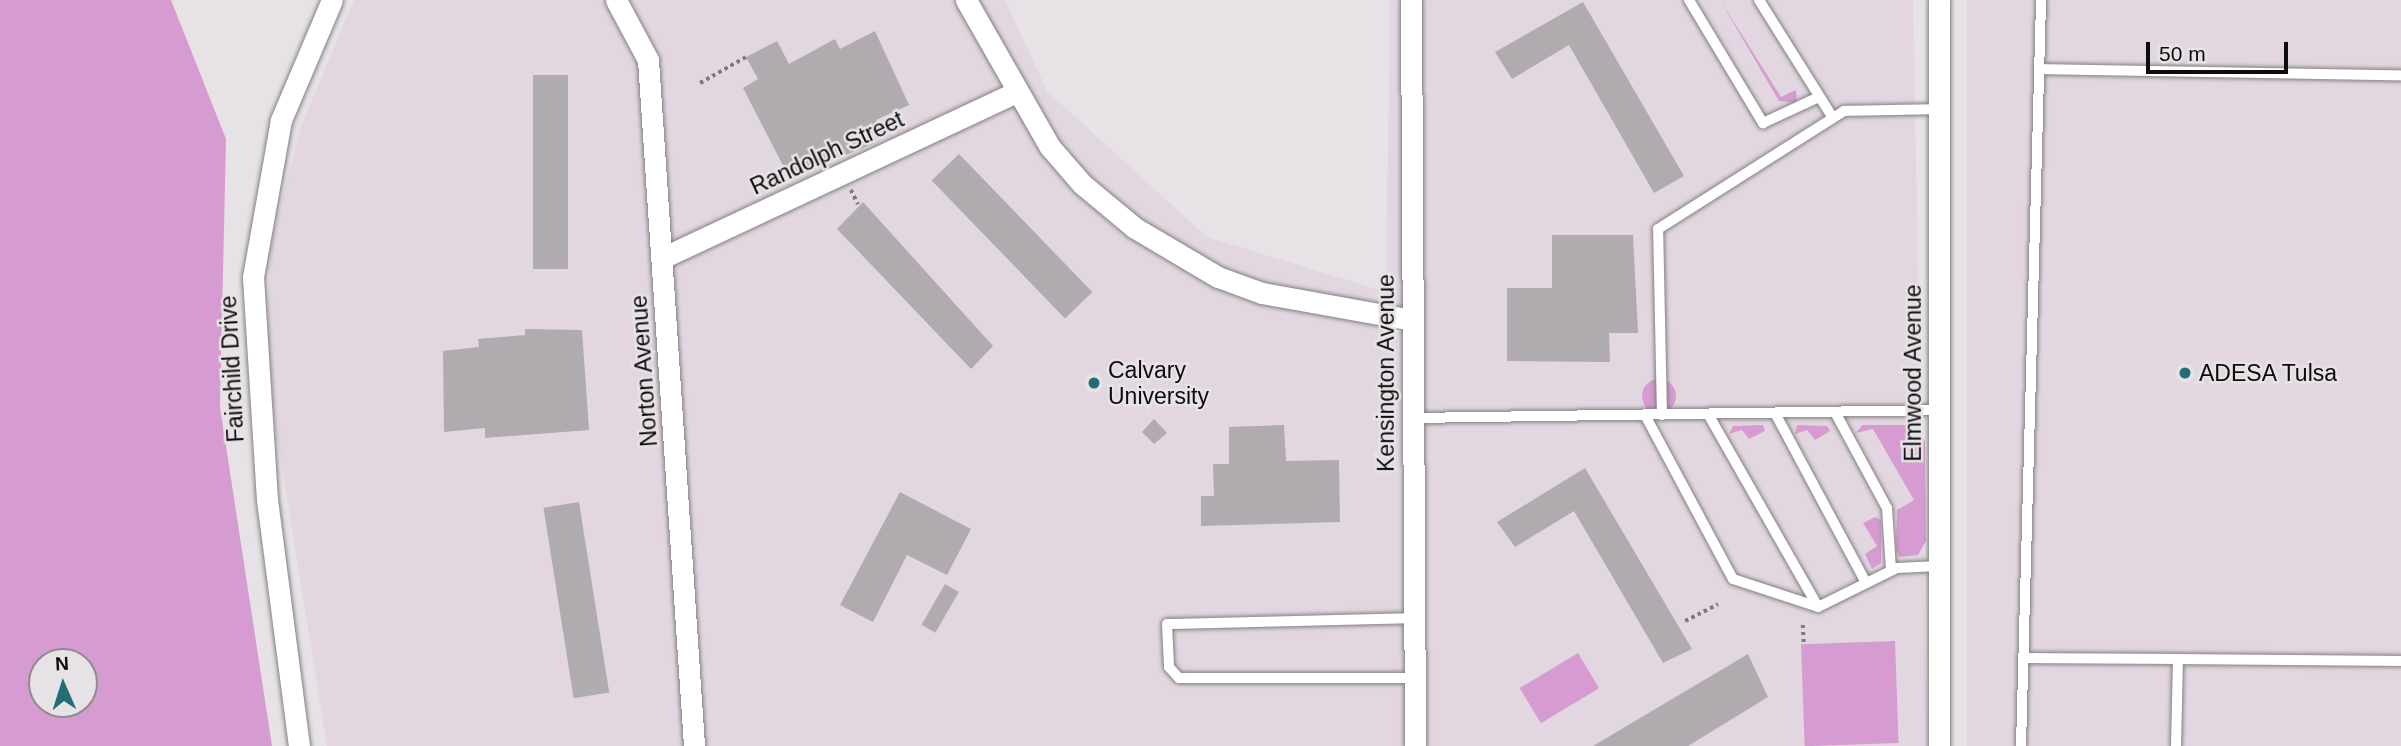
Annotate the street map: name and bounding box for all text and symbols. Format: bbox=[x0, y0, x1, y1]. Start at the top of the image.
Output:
scale bar bbox=[2149, 28, 2291, 72]
text: 50 m bbox=[2159, 42, 2206, 65]
street label: Randolph Street bbox=[746, 105, 908, 201]
street label: Kensington Avenue bbox=[1372, 273, 1400, 473]
street label: Elmwood Avenue bbox=[1899, 284, 1927, 462]
street label: Norton Avenue bbox=[625, 294, 663, 448]
street label: Fairchild Drive bbox=[214, 295, 250, 443]
place label: Calvary University bbox=[1108, 356, 1209, 410]
place label: ADESA Tulsa bbox=[2199, 359, 2339, 387]
marker: ADESA Tulsa bbox=[2177, 365, 2193, 381]
marker: Calvary University bbox=[1086, 375, 1102, 391]
north arrow bbox=[28, 648, 98, 718]
text: N bbox=[55, 653, 69, 674]

